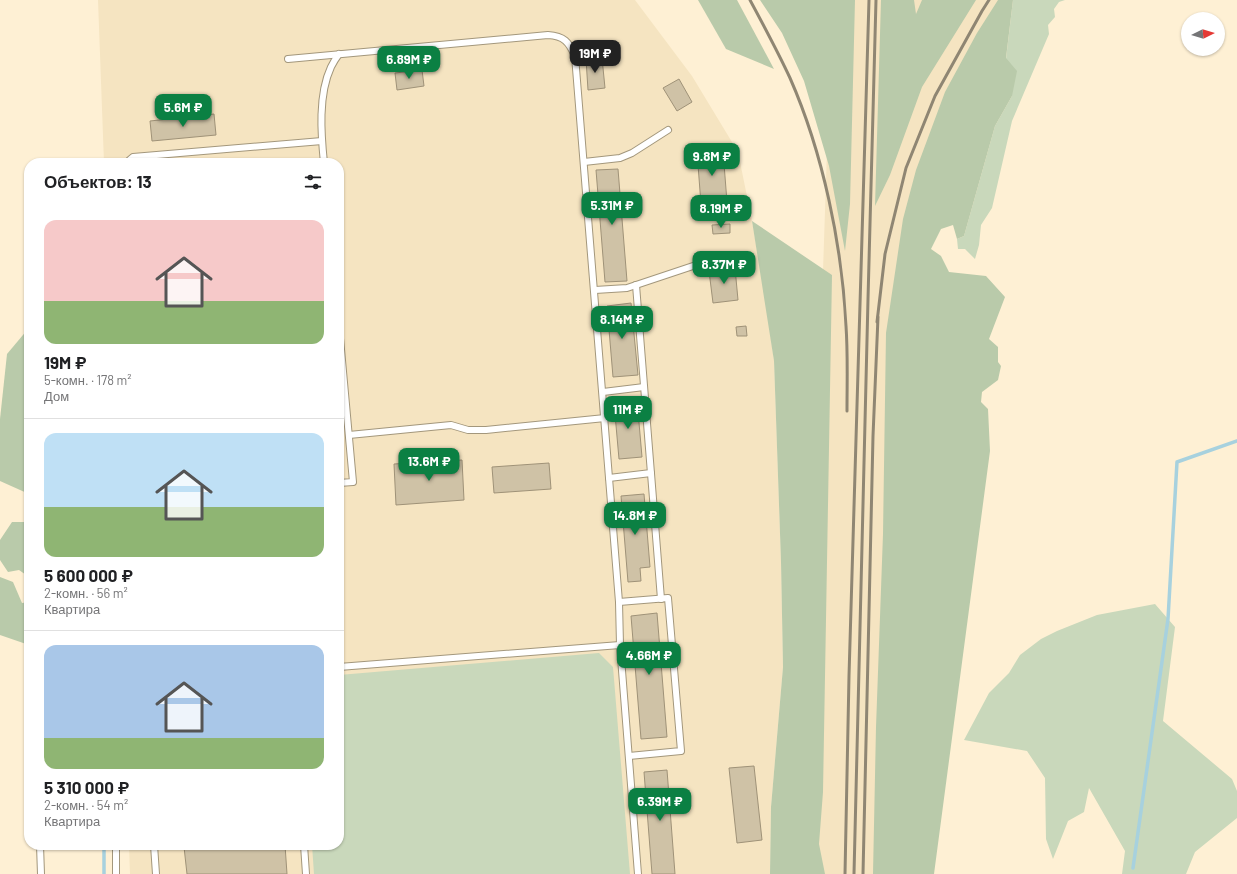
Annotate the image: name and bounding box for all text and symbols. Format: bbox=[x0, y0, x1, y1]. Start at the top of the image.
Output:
north arrow bbox=[1181, 12, 1225, 56]
map controls bbox=[1181, 12, 1225, 56]
pin: 19M ₽ bbox=[567, 40, 623, 74]
text: 19M ₽ bbox=[579, 45, 611, 61]
pin: 6.89M ₽ bbox=[372, 46, 446, 80]
text: 6.89M ₽ bbox=[386, 51, 432, 67]
pin: 5.6M ₽ bbox=[150, 94, 216, 128]
text: 5.6M ₽ bbox=[164, 99, 202, 115]
pin: 9.8M ₽ bbox=[679, 143, 745, 177]
text: 9.8M ₽ bbox=[693, 148, 731, 164]
text: Объектов: 13 bbox=[44, 171, 152, 191]
icon: filters bbox=[302, 171, 324, 193]
pin: 5.31M ₽ bbox=[575, 192, 649, 226]
pin: 8.19M ₽ bbox=[684, 195, 758, 229]
text: 5.31M ₽ bbox=[590, 197, 634, 213]
text: 8.19M ₽ bbox=[699, 200, 743, 216]
icon: home bbox=[148, 246, 220, 318]
pin: 8.37M ₽ bbox=[687, 251, 761, 285]
text: 8.37M ₽ bbox=[701, 256, 747, 272]
pin: 8.14M ₽ bbox=[585, 306, 659, 340]
text: 8.14M ₽ bbox=[600, 311, 644, 327]
text: 19M ₽ bbox=[44, 352, 87, 372]
text: 5-комн. · 178 m² bbox=[44, 372, 132, 388]
text: Дом bbox=[44, 388, 69, 404]
pin: 11M ₽ bbox=[600, 396, 656, 430]
text: 11M ₽ bbox=[613, 401, 643, 417]
pin: 13.6M ₽ bbox=[392, 448, 466, 482]
text: 13.6M ₽ bbox=[407, 453, 451, 469]
icon: home bbox=[148, 459, 220, 531]
pin: 14.8M ₽ bbox=[598, 502, 672, 536]
text: 14.8M ₽ bbox=[613, 507, 657, 523]
text: 5 600 000 ₽ bbox=[44, 565, 133, 585]
text: 2-комн. · 56 m² bbox=[44, 585, 128, 601]
text: Квартира bbox=[44, 601, 100, 617]
pin: 4.66M ₽ bbox=[612, 642, 686, 676]
text: 4.66M ₽ bbox=[626, 647, 672, 663]
icon: home bbox=[148, 671, 220, 743]
text: 5 310 000 ₽ bbox=[44, 777, 129, 797]
pin: 6.39M ₽ bbox=[623, 788, 697, 822]
text: 6.39M ₽ bbox=[637, 793, 683, 809]
text: 2-комн. · 54 m² bbox=[44, 797, 128, 813]
text: Квартира bbox=[44, 813, 100, 829]

